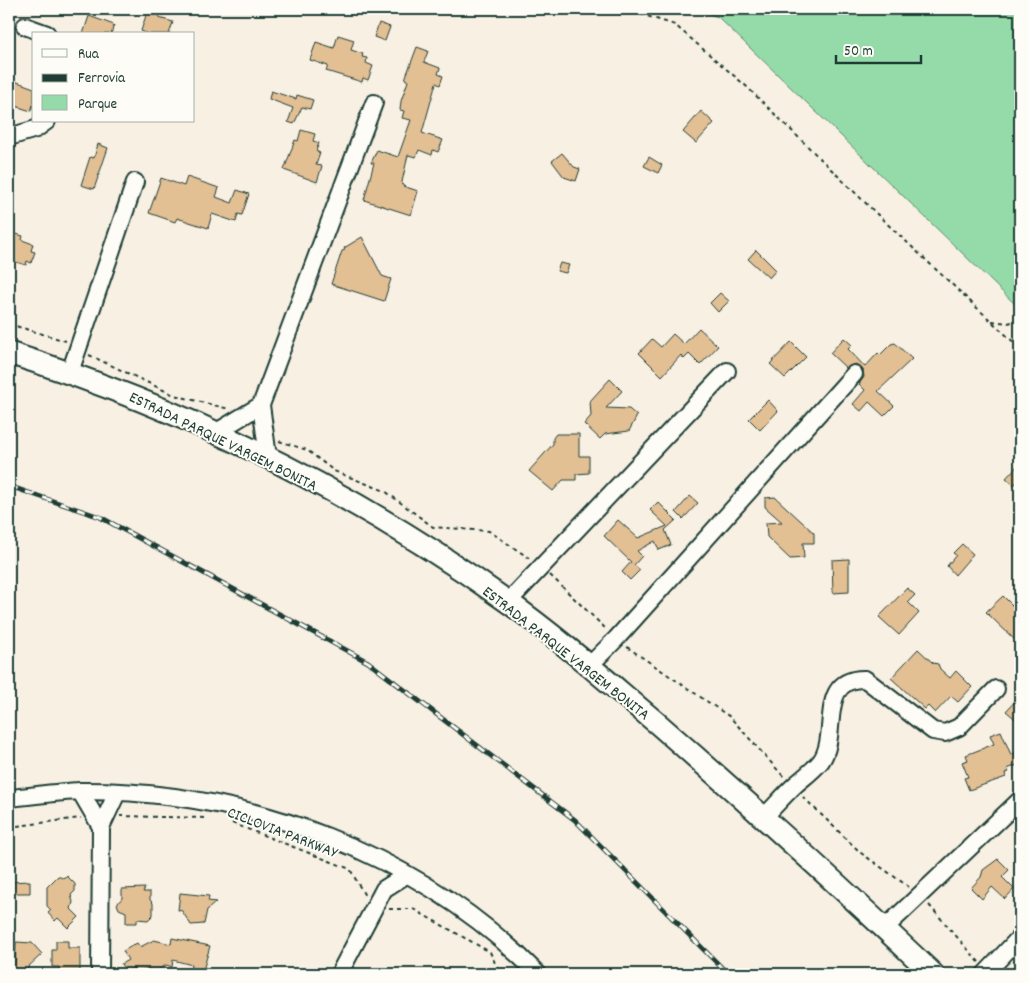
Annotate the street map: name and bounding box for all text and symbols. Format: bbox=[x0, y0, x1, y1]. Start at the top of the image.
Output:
legend bbox=[32, 32, 195, 122]
scale bar bbox=[836, 32, 922, 64]
text: 50 m bbox=[844, 41, 873, 63]
text: Rua bbox=[78, 44, 100, 66]
text: Ferrovia bbox=[78, 68, 126, 90]
text: Parque bbox=[78, 94, 118, 116]
street label: ESTRADA PARQUE VARGEM BONITA bbox=[125, 387, 321, 498]
street label: ESTRADA PARQUE VARGEM BONITA bbox=[477, 581, 654, 727]
street label: CICLOVIA PARKWAY bbox=[224, 802, 342, 865]

